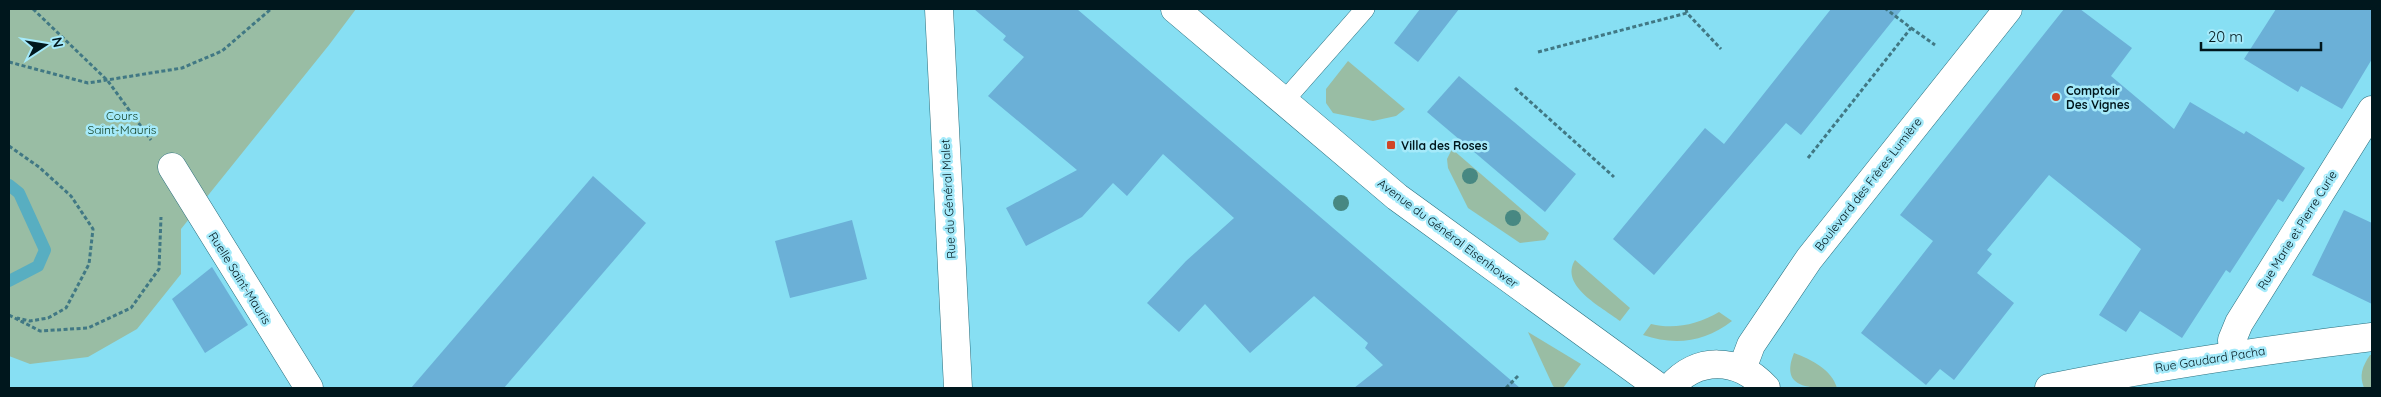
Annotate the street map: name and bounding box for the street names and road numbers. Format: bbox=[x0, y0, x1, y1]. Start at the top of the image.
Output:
street label: Boulevard des Frères Lumière bbox=[1811, 114, 1925, 254]
street label: Rue du Général Malet bbox=[937, 139, 959, 259]
street label: Rue Marie et Pierre Curie bbox=[2254, 168, 2340, 292]
street label: Avenue du Général Eisenhower bbox=[1375, 175, 1521, 291]
street label: Ruelle Saint-Mauris bbox=[206, 229, 275, 327]
street label: Rue Gaudard Pacha bbox=[2154, 343, 2266, 375]

